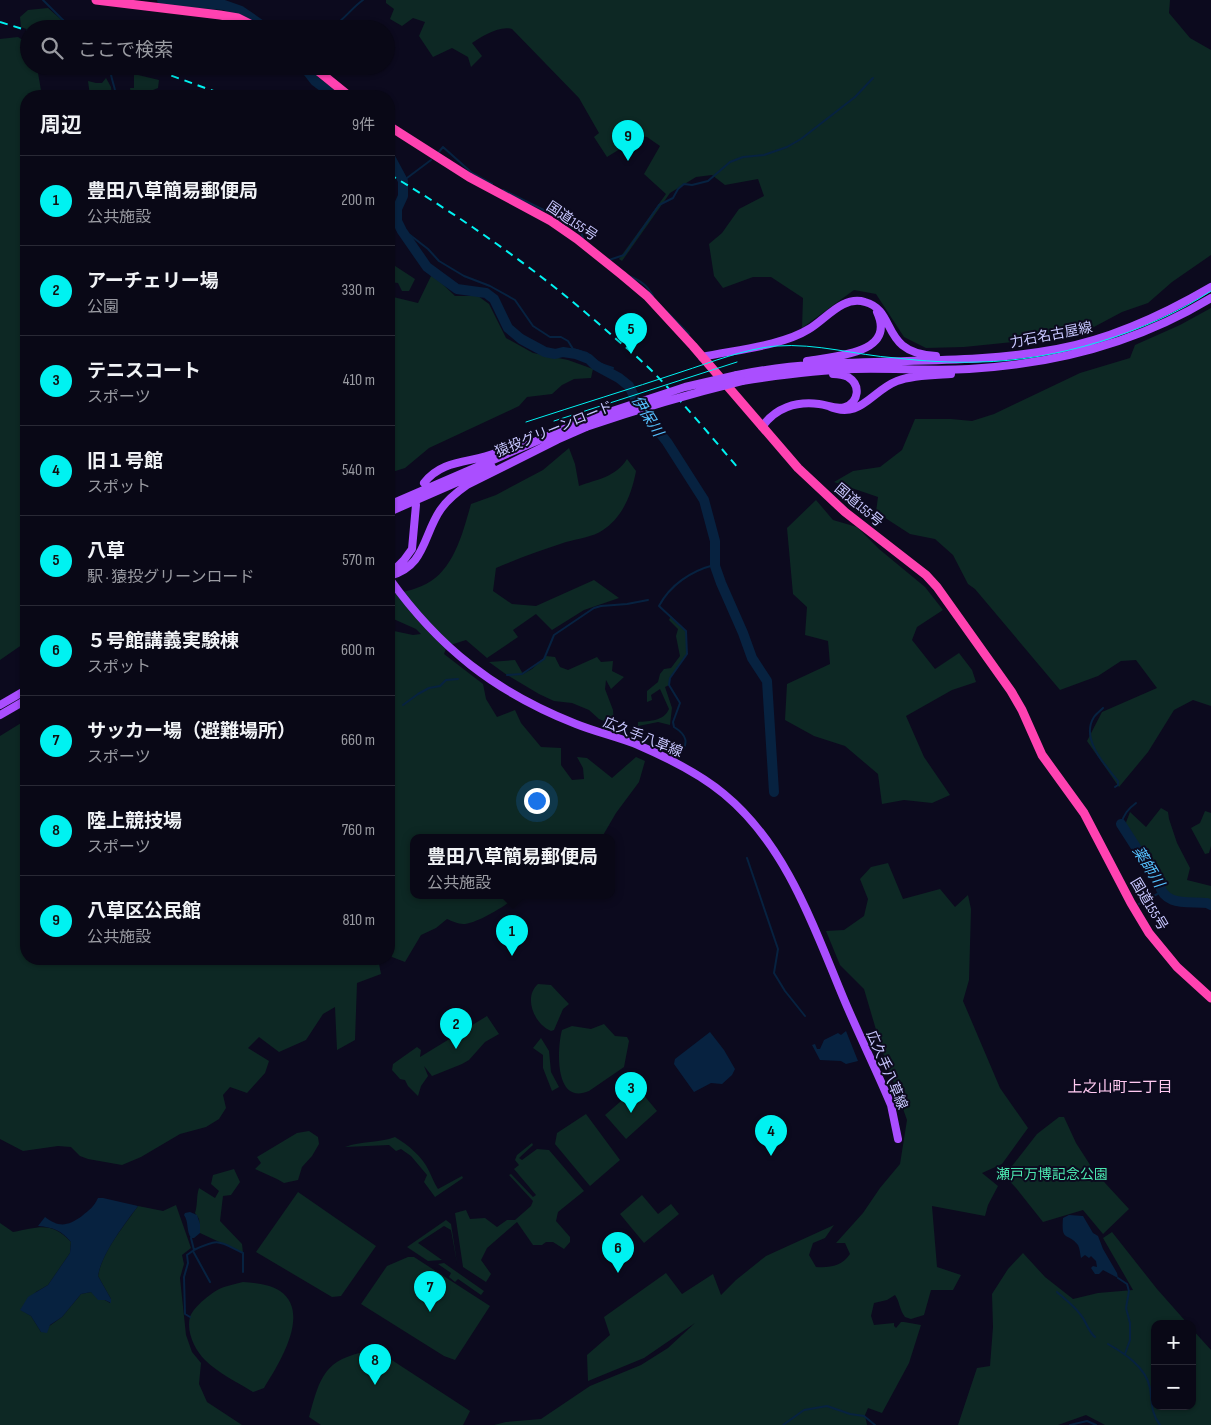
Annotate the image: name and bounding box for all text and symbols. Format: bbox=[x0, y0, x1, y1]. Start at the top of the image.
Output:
search box bbox=[20, 20, 395, 75]
icon: search bbox=[38, 34, 66, 62]
text: ここで検索 bbox=[78, 39, 173, 62]
text: 周辺 bbox=[40, 113, 82, 138]
text: 9件 bbox=[352, 116, 375, 135]
pin: 9 bbox=[612, 120, 644, 161]
text: 豊田八草簡易郵便局 bbox=[87, 180, 258, 203]
text: 1 bbox=[53, 191, 59, 210]
text: 200 m bbox=[341, 191, 375, 210]
street label: 国道155号 bbox=[543, 198, 601, 244]
text: 公共施設 bbox=[87, 208, 151, 227]
text: アーチェリー場 bbox=[87, 270, 219, 293]
text: 2 bbox=[52, 281, 60, 300]
text: 330 m bbox=[342, 281, 375, 300]
text: 公園 bbox=[87, 298, 119, 317]
pin: 5 bbox=[615, 313, 647, 354]
street label: 力石名古屋線 bbox=[1008, 319, 1094, 351]
text: テニスコート bbox=[87, 360, 201, 383]
text: 3 bbox=[52, 371, 60, 390]
text: 410 m bbox=[343, 371, 375, 390]
text: スポーツ bbox=[87, 388, 151, 407]
water label: 伊保川 bbox=[627, 392, 668, 442]
street label: 猿投グリーンロード bbox=[493, 398, 615, 460]
text: 旧１号館 bbox=[87, 450, 163, 473]
text: 4 bbox=[52, 461, 60, 480]
text: 540 m bbox=[342, 461, 375, 480]
text: スポット bbox=[87, 478, 151, 497]
street label: 国道155号 bbox=[831, 480, 887, 530]
text: 八草 bbox=[87, 540, 125, 563]
text: 5 bbox=[52, 551, 60, 570]
text: 570 m bbox=[342, 551, 375, 570]
text: 駅 · 猿投グリーンロード bbox=[87, 568, 254, 587]
text: ５号館講義実験棟 bbox=[87, 630, 239, 653]
text: 6 bbox=[52, 641, 60, 660]
text: 600 m bbox=[341, 641, 375, 660]
text: スポット bbox=[87, 658, 151, 677]
street label: 広久手八草線 bbox=[601, 713, 685, 761]
text: サッカー場（避難場所） bbox=[87, 720, 296, 743]
text: 7 bbox=[53, 731, 59, 750]
text: 660 m bbox=[341, 731, 375, 750]
text: スポーツ bbox=[87, 748, 151, 767]
your location bbox=[524, 788, 550, 814]
text: 陸上競技場 bbox=[87, 810, 182, 833]
text: 8 bbox=[52, 821, 60, 840]
text: 760 m bbox=[342, 821, 375, 840]
popup bbox=[410, 834, 615, 899]
text: スポーツ bbox=[87, 838, 151, 857]
water label: 薬師川 bbox=[1128, 843, 1169, 893]
text: 豊田八草簡易郵便局 bbox=[427, 846, 598, 869]
text: 公共施設 bbox=[427, 874, 491, 893]
street label: 国道155号 bbox=[1127, 875, 1171, 933]
text: 八草区公民館 bbox=[87, 900, 201, 923]
text: 9 bbox=[52, 911, 60, 930]
text: 810 m bbox=[342, 911, 375, 930]
pin: 1 bbox=[496, 915, 528, 956]
text: 公共施設 bbox=[87, 928, 151, 947]
pin: 2 bbox=[440, 1008, 472, 1049]
street label: 広久手八草線 bbox=[863, 1028, 911, 1112]
pin: 3 bbox=[615, 1072, 647, 1113]
district label: 上之山町二丁目 bbox=[1067, 1078, 1173, 1097]
pin: 4 bbox=[755, 1115, 787, 1156]
park label: 瀬戸万博記念公園 bbox=[996, 1166, 1108, 1183]
pin: 6 bbox=[602, 1232, 634, 1273]
pin: 7 bbox=[414, 1271, 446, 1312]
map controls bbox=[1151, 1320, 1196, 1410]
button: + bbox=[1151, 1320, 1196, 1365]
pin: 8 bbox=[359, 1344, 391, 1385]
button: − bbox=[1151, 1365, 1196, 1410]

